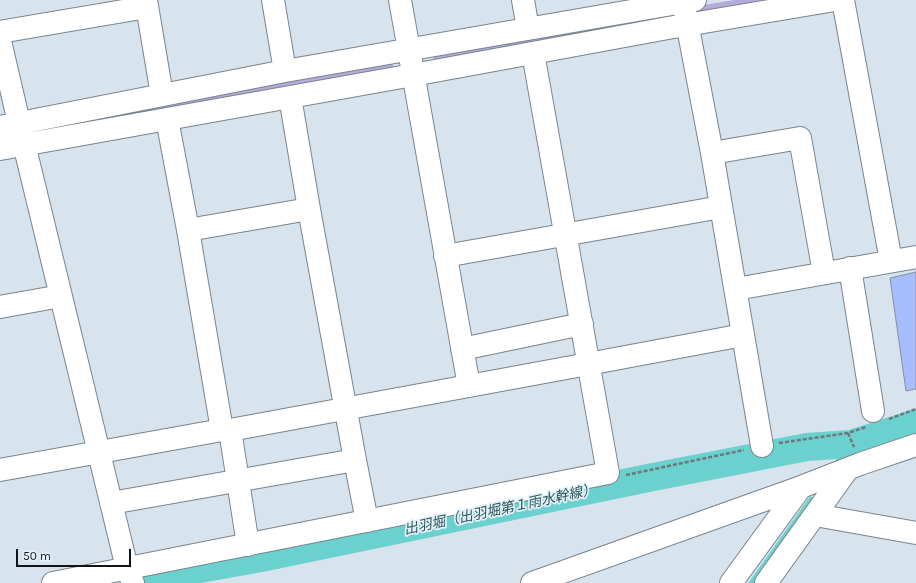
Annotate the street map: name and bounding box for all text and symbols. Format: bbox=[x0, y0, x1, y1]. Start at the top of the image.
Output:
water label: 出羽堀（出羽堀第１雨水幹線） bbox=[402, 481, 598, 539]
scale bar bbox=[18, 541, 133, 567]
text: 50 m bbox=[23, 549, 51, 563]

